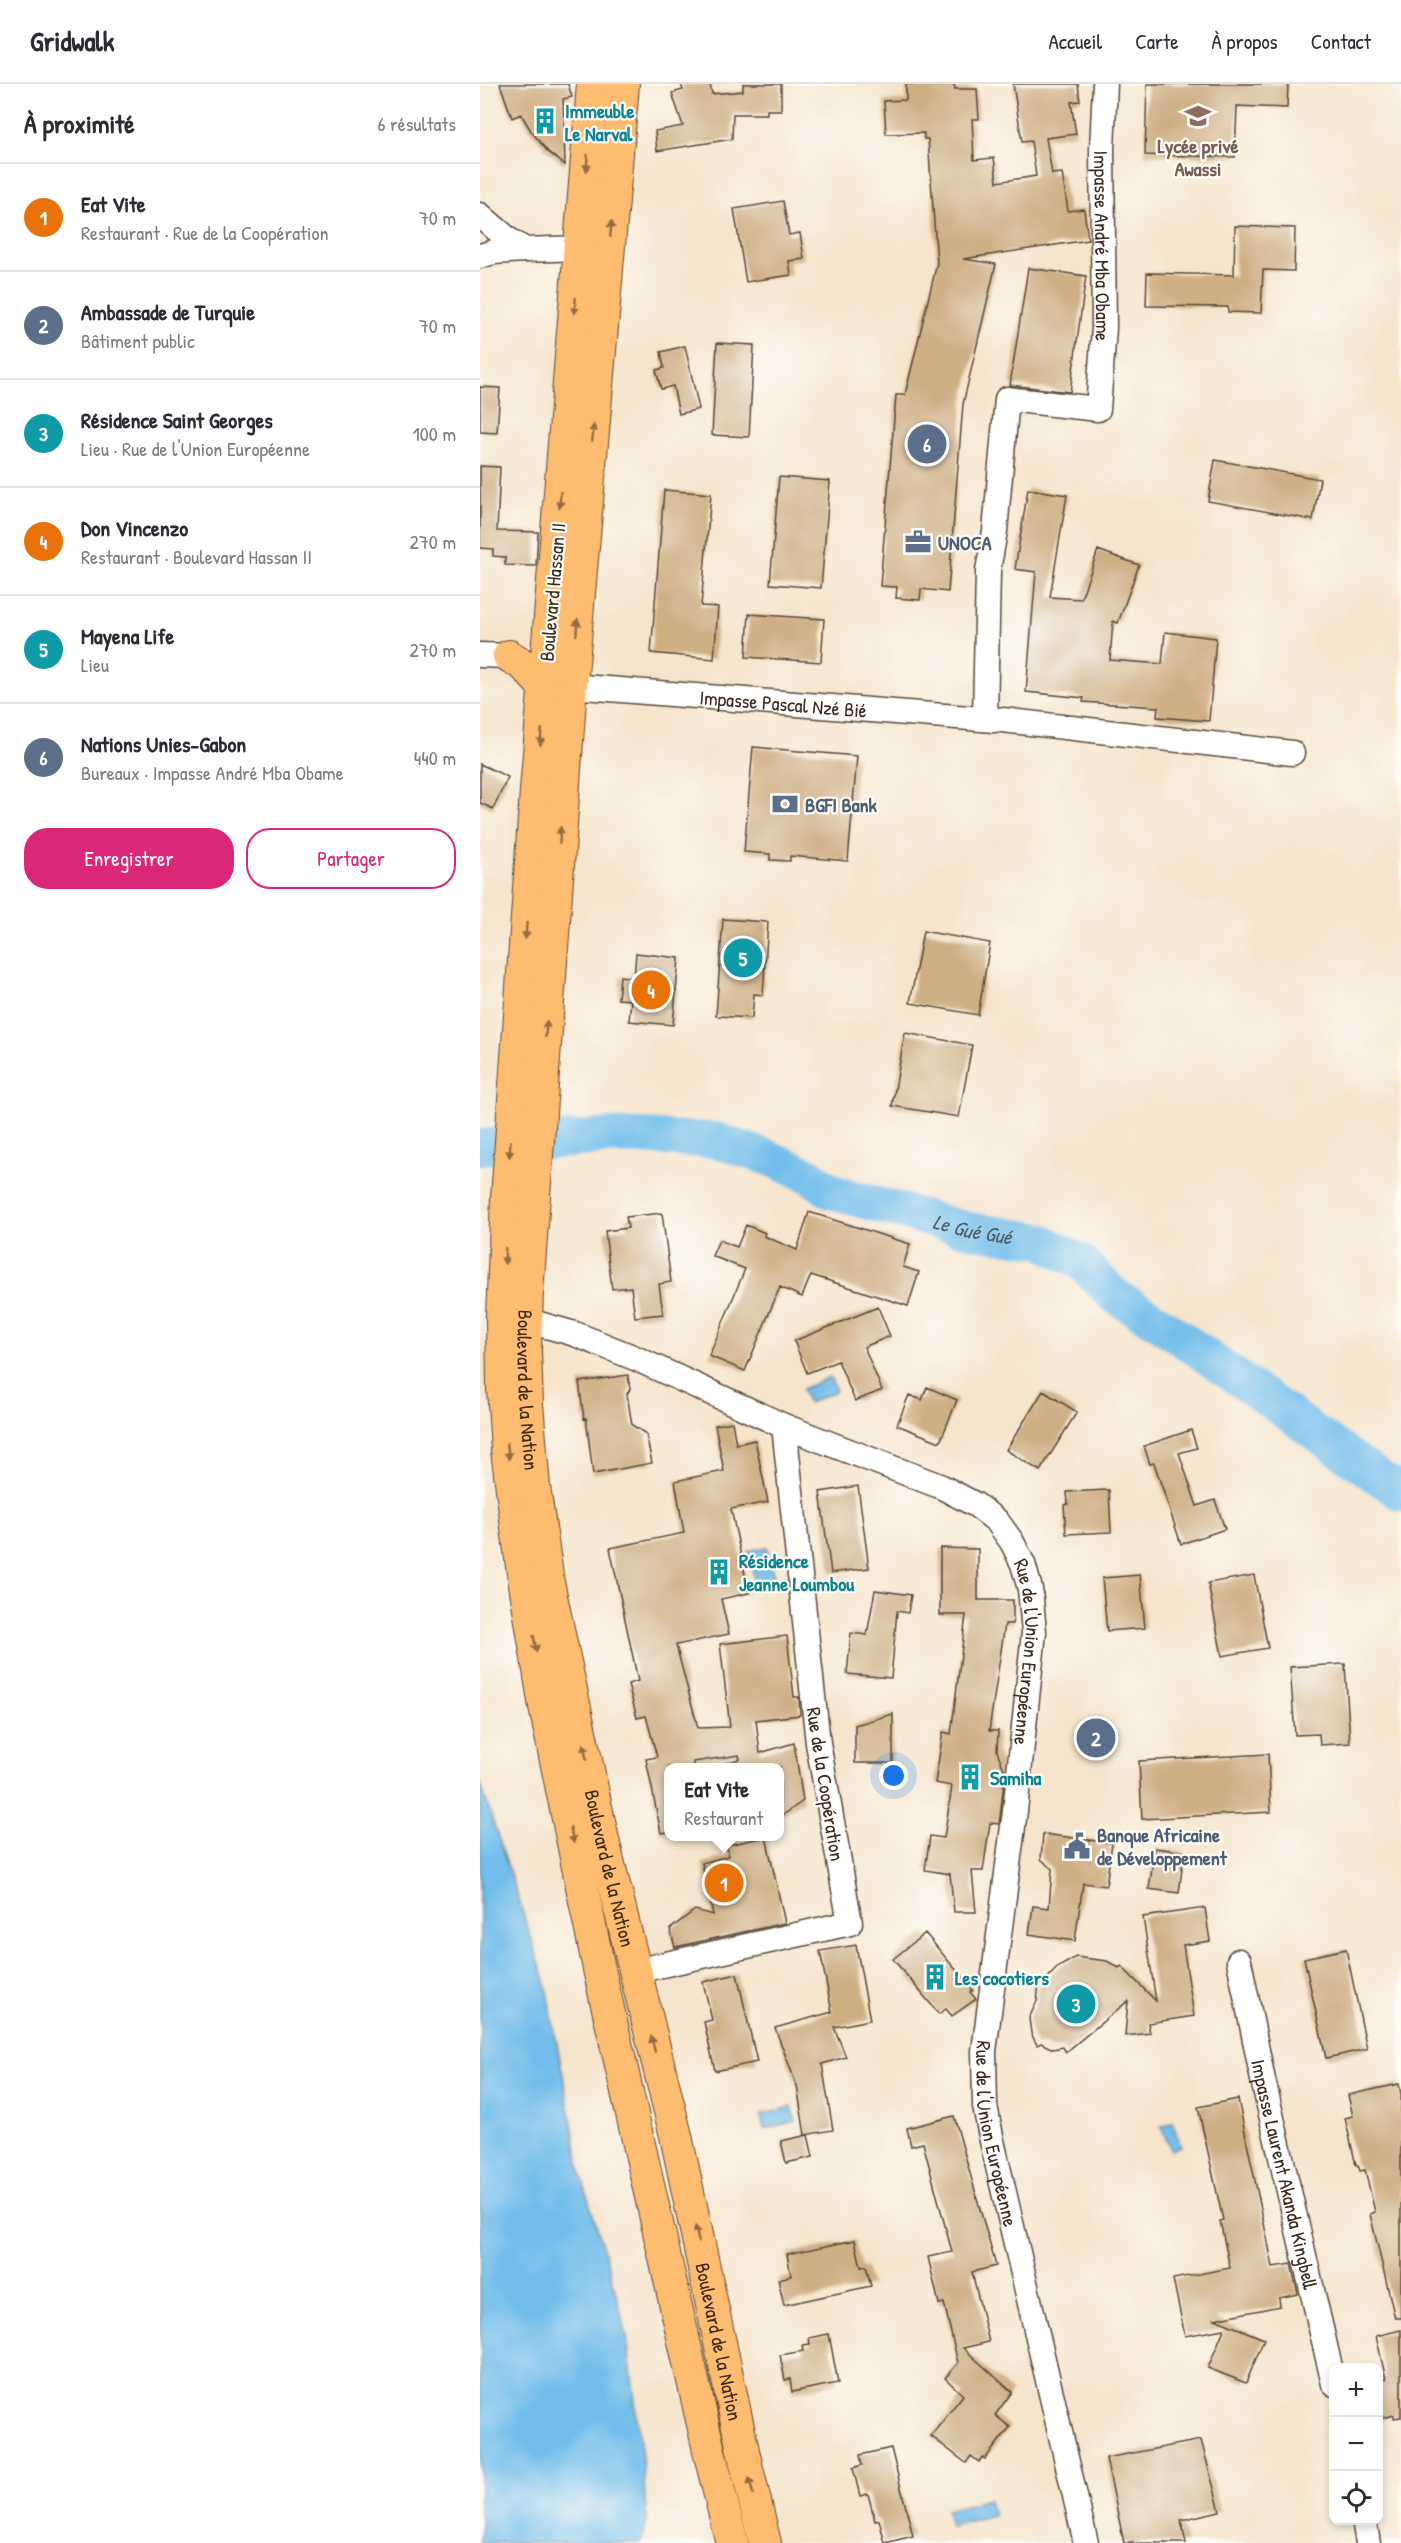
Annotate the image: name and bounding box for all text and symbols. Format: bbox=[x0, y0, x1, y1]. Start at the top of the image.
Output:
text: Gridwalk bbox=[30, 22, 114, 60]
text: Accueil bbox=[1049, 27, 1102, 56]
text: Carte bbox=[1135, 27, 1179, 56]
text: À propos bbox=[1212, 27, 1278, 56]
text: Contact bbox=[1311, 27, 1371, 56]
place label: Immeuble Le Narval bbox=[565, 97, 634, 147]
school or university icon: Lycée privé Awassi bbox=[1183, 101, 1213, 131]
text: À proximité bbox=[24, 106, 135, 141]
building icon: Immeuble Le Narval bbox=[530, 106, 560, 136]
text: 6 résultats bbox=[377, 110, 456, 137]
place label: Lycée privé Awassi bbox=[1158, 132, 1238, 182]
street label: Impasse André Mba Obame bbox=[1089, 150, 1118, 342]
one-way arrow bbox=[582, 154, 592, 173]
text: Eat Vite bbox=[81, 189, 146, 219]
text: 1 bbox=[40, 204, 47, 231]
text: 70 m bbox=[419, 204, 456, 231]
text: Restaurant · Rue de la Coopération bbox=[81, 219, 328, 246]
one-way arrow bbox=[606, 220, 616, 239]
text: Ambassade de Turquie bbox=[81, 297, 255, 327]
one-way arrow bbox=[570, 297, 580, 316]
text: 2 bbox=[39, 312, 48, 339]
text: 70 m bbox=[419, 312, 456, 339]
text: Bâtiment public bbox=[81, 327, 195, 354]
text: Résidence Saint Georges bbox=[81, 405, 273, 435]
text: 3 bbox=[39, 420, 48, 447]
text: 100 m bbox=[413, 420, 456, 447]
pin: 6 bbox=[908, 422, 946, 466]
one-way arrow bbox=[588, 424, 598, 443]
text: Lieu · Rue de l'Union Européenne bbox=[81, 435, 310, 462]
one-way arrow bbox=[555, 491, 564, 510]
text: Don Vincenzo bbox=[81, 513, 188, 543]
street label: Boulevard Hassan II bbox=[532, 522, 572, 662]
office icon: UNOCA bbox=[903, 527, 933, 557]
text: 4 bbox=[40, 528, 47, 555]
text: 270 m bbox=[410, 528, 456, 555]
place label: UNOCA bbox=[938, 529, 992, 556]
text: Restaurant · Boulevard Hassan II bbox=[81, 543, 312, 570]
one-way arrow bbox=[572, 618, 581, 637]
text: Mayena Life bbox=[81, 621, 174, 651]
text: 5 bbox=[39, 636, 48, 663]
text: 270 m bbox=[410, 636, 456, 663]
text: Lieu bbox=[81, 651, 109, 678]
street label: Impasse Pascal Nzé Bié bbox=[699, 683, 868, 723]
one-way arrow bbox=[536, 727, 545, 746]
text: Nations Unies-Gabon bbox=[81, 729, 246, 759]
text: 6 bbox=[40, 744, 47, 771]
text: 440 m bbox=[414, 744, 456, 771]
text: Bureaux · Impasse André Mba Obame bbox=[81, 759, 344, 786]
bank icon: BGFI Bank bbox=[770, 789, 800, 819]
place label: BGFI Bank bbox=[805, 791, 878, 818]
one-way arrow bbox=[555, 825, 565, 844]
button: Enregistrer bbox=[24, 828, 234, 889]
button: Partager bbox=[246, 828, 456, 889]
one-way arrow bbox=[521, 922, 531, 941]
pin: 5 bbox=[724, 936, 762, 980]
pin: 4 bbox=[632, 968, 670, 1012]
one-way arrow bbox=[541, 1020, 551, 1039]
one-way arrow bbox=[506, 1139, 515, 1158]
water label: Le Gué Gué bbox=[930, 1206, 1016, 1251]
one-way arrow bbox=[500, 1246, 509, 1265]
street label: Boulevard de la Nation bbox=[511, 1309, 546, 1471]
one-way arrow bbox=[503, 1441, 512, 1460]
place label: Résidence Jeanne Loumbou bbox=[739, 1547, 855, 1597]
street label: Rue de l'Union Européenne bbox=[1009, 1553, 1048, 1747]
building icon: Résidence Jeanne Loumbou bbox=[704, 1557, 734, 1587]
one-way arrow bbox=[531, 1634, 540, 1653]
street label: Rue de la Coopération bbox=[801, 1705, 851, 1863]
pin: 2 bbox=[1076, 1716, 1116, 1760]
one-way arrow bbox=[580, 1742, 589, 1761]
your location bbox=[879, 1761, 908, 1790]
building icon: Samiha bbox=[955, 1762, 985, 1792]
popup bbox=[664, 1763, 784, 1841]
place label: Samiha bbox=[990, 1764, 1042, 1791]
text: Eat Vite bbox=[685, 1774, 749, 1804]
street label: Boulevard de la Nation bbox=[579, 1787, 642, 1949]
text: Restaurant bbox=[685, 1804, 763, 1831]
place label: Banque Africaine de Développement bbox=[1097, 1821, 1228, 1872]
one-way arrow bbox=[567, 1826, 577, 1844]
public building icon: Banque Africaine de Développement bbox=[1062, 1831, 1092, 1861]
pin: 1 bbox=[704, 1860, 744, 1906]
building icon: Les cocotiers bbox=[920, 1962, 950, 1992]
place label: Les cocotiers bbox=[955, 1964, 1049, 1991]
pin: 3 bbox=[1056, 1982, 1096, 2026]
one-way arrow bbox=[647, 2035, 657, 2053]
street label: Rue de l'Union Européenne bbox=[970, 2039, 1025, 2229]
street label: Impasse Laurent Akanda Kingbell bbox=[1246, 2057, 1325, 2292]
one-way arrow bbox=[691, 2225, 701, 2243]
street label: Boulevard de la Nation bbox=[690, 2260, 750, 2423]
map controls bbox=[1329, 2363, 1383, 2525]
button: + bbox=[1329, 2363, 1383, 2417]
button: − bbox=[1329, 2417, 1383, 2471]
button: locate bbox=[1329, 2471, 1383, 2525]
one-way arrow bbox=[746, 2477, 756, 2495]

